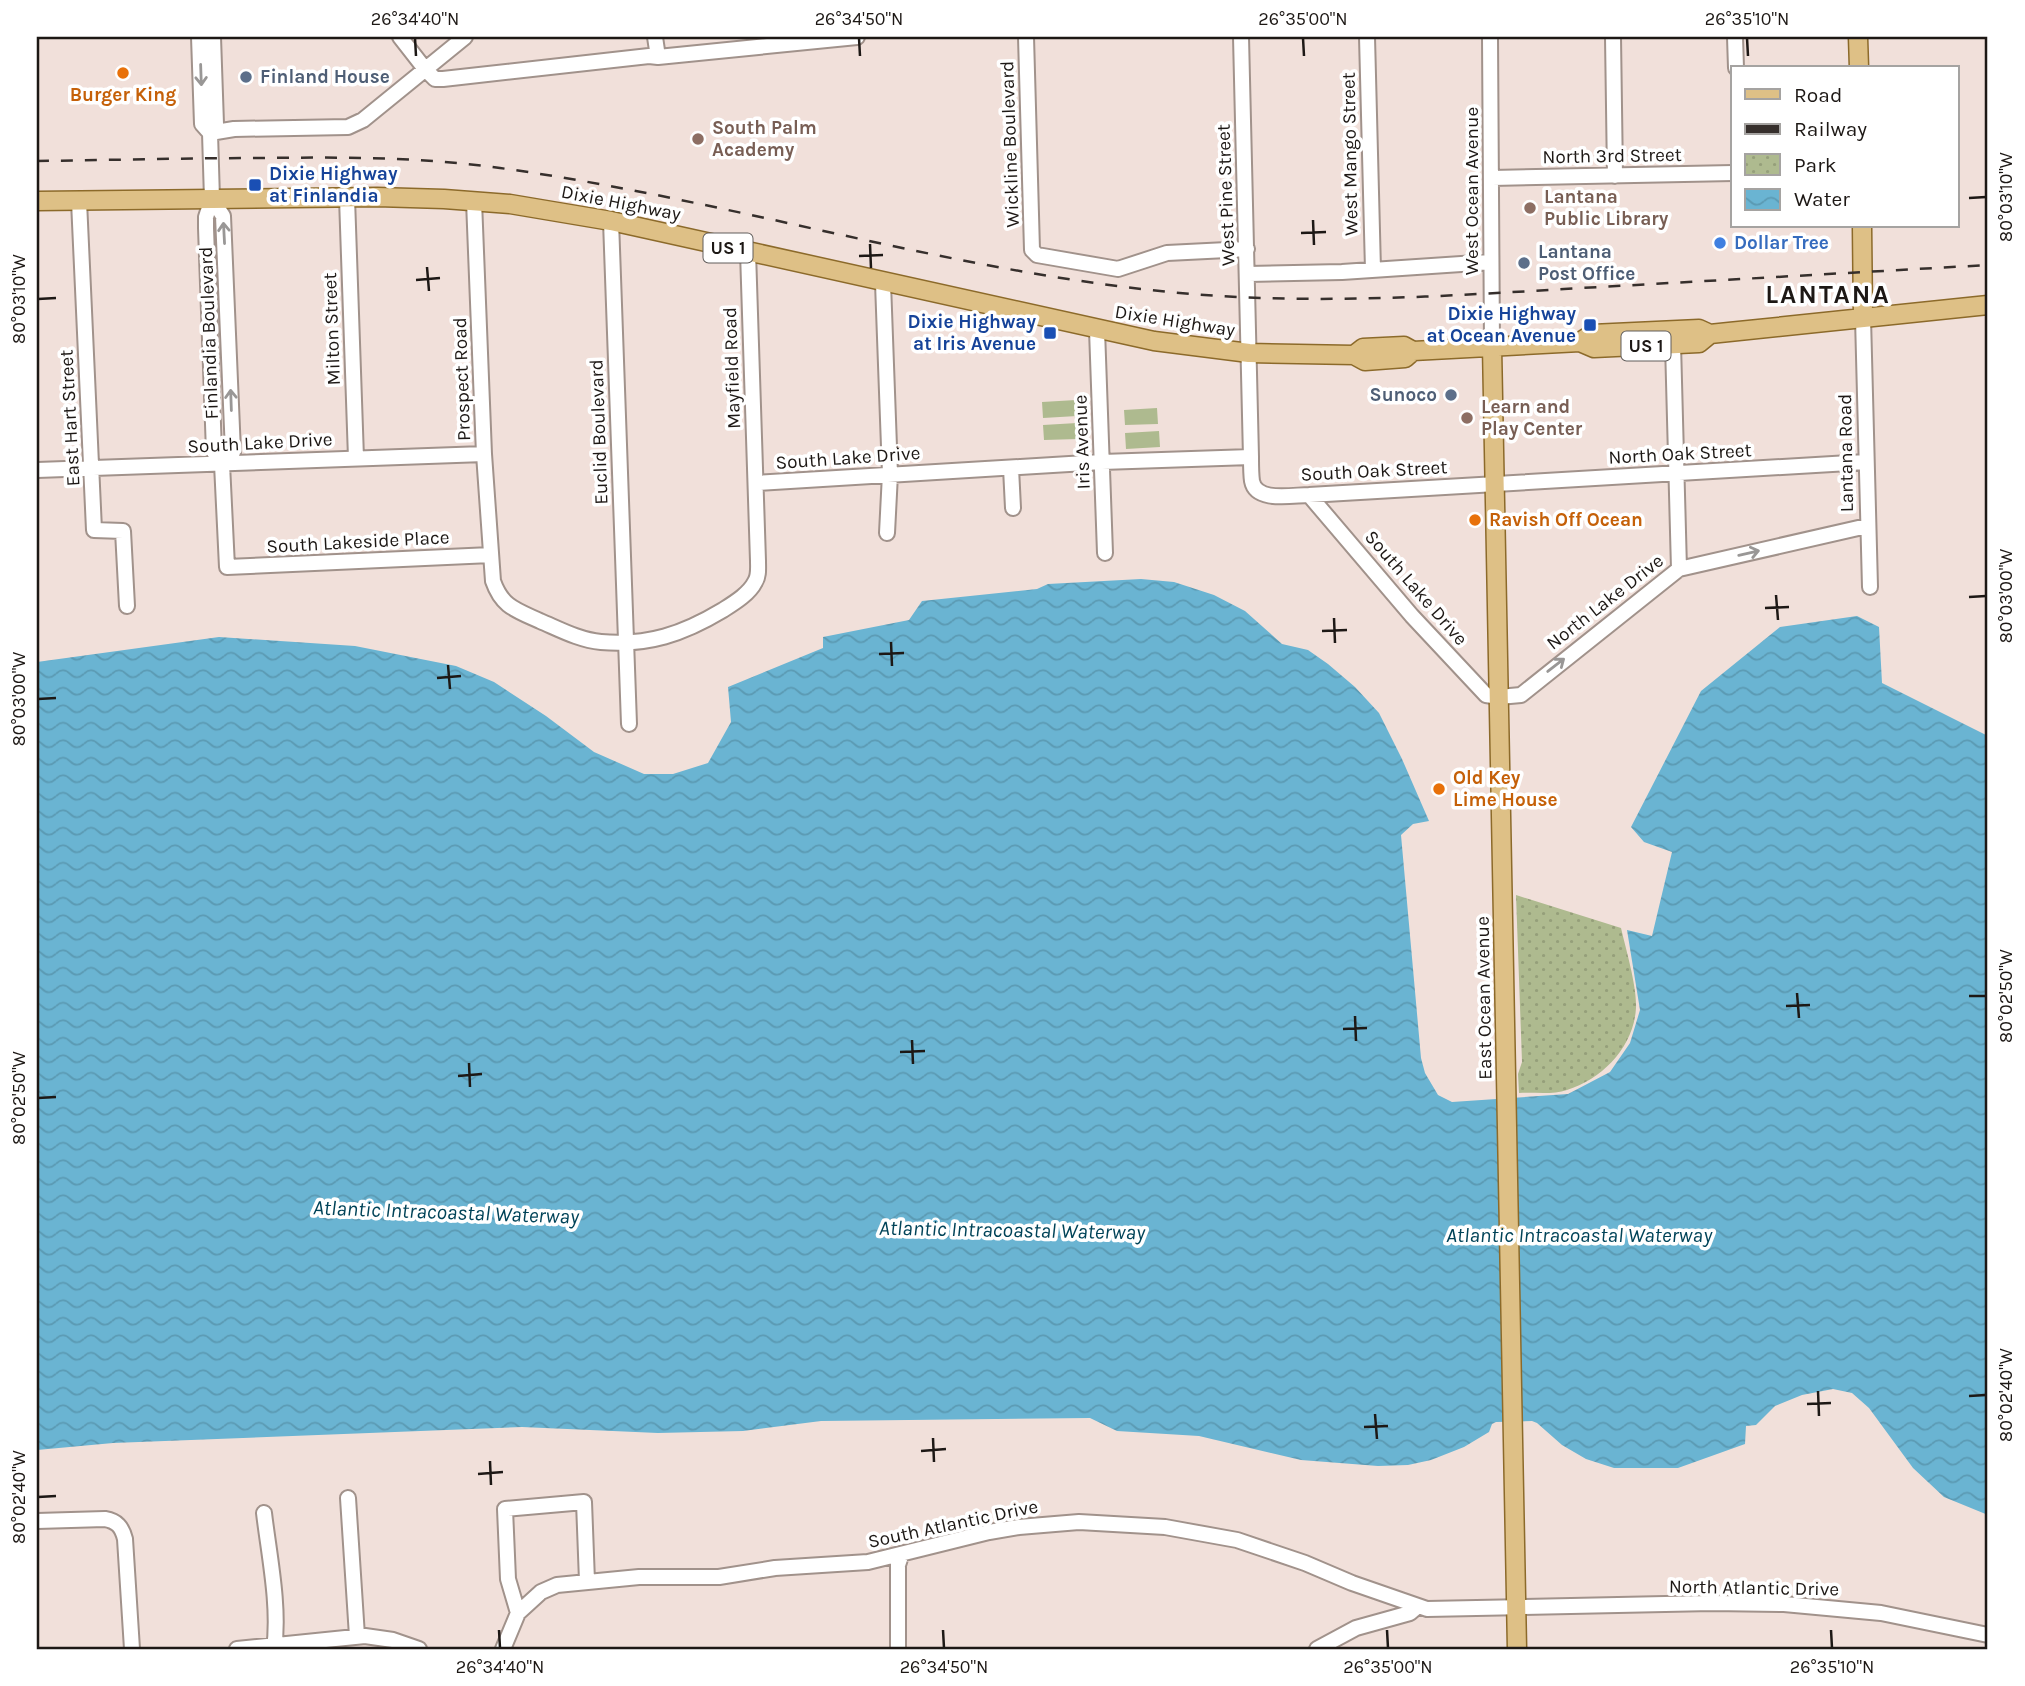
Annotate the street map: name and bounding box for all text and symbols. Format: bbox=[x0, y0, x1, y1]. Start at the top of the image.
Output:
text: 26°34'40"N bbox=[371, 8, 459, 30]
text: 26°34'50"N bbox=[815, 8, 903, 30]
text: 26°35'00"N bbox=[1258, 8, 1348, 30]
text: 26°35'10"N bbox=[1705, 8, 1789, 30]
street label: Wickline Boulevard bbox=[996, 60, 1024, 228]
one-way arrow bbox=[194, 64, 207, 87]
marker: Burger King bbox=[115, 65, 131, 81]
place label: Finland House bbox=[260, 66, 390, 88]
legend bbox=[1731, 66, 1958, 228]
marker: Finland House bbox=[238, 69, 254, 85]
street label: West Mango Street bbox=[1338, 72, 1362, 236]
text: Road bbox=[1794, 83, 1842, 107]
place label: Burger King bbox=[70, 84, 176, 106]
street label: West Ocean Avenue bbox=[1461, 107, 1483, 275]
place label: South Palm Academy bbox=[712, 117, 817, 161]
text: Railway bbox=[1794, 117, 1867, 141]
street label: West Pine Street bbox=[1213, 124, 1239, 266]
marker: South Palm Academy bbox=[690, 131, 706, 147]
street label: North 3rd Street bbox=[1542, 144, 1682, 168]
text: 80°03'10"W bbox=[1995, 152, 2017, 242]
text: Park bbox=[1794, 153, 1837, 177]
place label: Dixie Highway at Finlandia bbox=[269, 163, 398, 207]
marker: Dixie Highway at Finlandia bbox=[247, 177, 263, 193]
street label: Dixie Highway bbox=[559, 181, 683, 225]
place label: Lantana Public Library bbox=[1544, 186, 1669, 230]
text: Water bbox=[1794, 187, 1850, 211]
marker: Lantana Public Library bbox=[1522, 200, 1538, 216]
one-way arrow bbox=[217, 222, 230, 245]
place label: Dollar Tree bbox=[1734, 232, 1829, 254]
road number: US 1 bbox=[704, 234, 752, 262]
marker: Dollar Tree bbox=[1712, 235, 1728, 251]
place label: Lantana Post Office bbox=[1538, 241, 1635, 285]
street label: Finlandia Boulevard bbox=[195, 246, 223, 420]
text: 80°03'10"W bbox=[8, 254, 30, 344]
marker: Lantana Post Office bbox=[1516, 255, 1532, 271]
street label: Milton Street bbox=[319, 272, 345, 386]
district label: LANTANA bbox=[1765, 279, 1891, 310]
street label: Dixie Highway bbox=[1113, 301, 1237, 341]
place label: Dixie Highway at Ocean Avenue bbox=[1426, 303, 1576, 347]
street label: Mayfield Road bbox=[719, 307, 745, 429]
place label: Dixie Highway at Iris Avenue bbox=[907, 311, 1036, 355]
street label: Prospect Road bbox=[449, 317, 475, 441]
marker: Dixie Highway at Ocean Avenue bbox=[1582, 317, 1598, 333]
marker: Dixie Highway at Iris Avenue bbox=[1042, 325, 1058, 341]
road number: US 1 bbox=[1622, 332, 1670, 360]
street label: East Hart Street bbox=[55, 349, 85, 487]
street label: Euclid Boulevard bbox=[585, 359, 613, 505]
place label: Sunoco bbox=[1370, 384, 1437, 406]
marker: Sunoco bbox=[1443, 387, 1459, 403]
one-way arrow bbox=[224, 388, 237, 411]
street label: Iris Avenue bbox=[1069, 394, 1095, 490]
street label: Lantana Road bbox=[1834, 394, 1858, 512]
place label: Learn and Play Center bbox=[1481, 396, 1583, 440]
marker: Learn and Play Center bbox=[1459, 410, 1475, 426]
street label: South Lake Drive bbox=[187, 428, 333, 458]
street label: North Oak Street bbox=[1608, 439, 1752, 469]
street label: South Lake Drive bbox=[775, 442, 921, 474]
street label: South Oak Street bbox=[1300, 456, 1448, 486]
place label: Ravish Off Ocean bbox=[1489, 509, 1643, 531]
marker: Ravish Off Ocean bbox=[1467, 512, 1483, 528]
street label: South Lakeside Place bbox=[266, 526, 450, 558]
street label: South Lake Drive bbox=[1360, 526, 1472, 650]
one-way arrow bbox=[1737, 546, 1759, 559]
text: 80°03'00"W bbox=[1995, 549, 2017, 643]
street label: North Lake Drive bbox=[1542, 550, 1668, 654]
text: 80°03'00"W bbox=[8, 652, 30, 746]
one-way arrow bbox=[1547, 658, 1565, 673]
place label: Old Key Lime House bbox=[1453, 767, 1558, 811]
marker: Old Key Lime House bbox=[1431, 781, 1447, 797]
street label: East Ocean Avenue bbox=[1472, 916, 1496, 1080]
text: 80°02'50"W bbox=[1995, 949, 2017, 1043]
text: 80°02'50"W bbox=[8, 1051, 30, 1145]
water label: Atlantic Intracoastal Waterway bbox=[313, 1195, 580, 1229]
water label: Atlantic Intracoastal Waterway bbox=[879, 1216, 1146, 1244]
water label: Atlantic Intracoastal Waterway bbox=[1446, 1223, 1713, 1247]
text: 80°02'40"W bbox=[1995, 1348, 2017, 1442]
text: 80°02'40"W bbox=[8, 1450, 30, 1544]
street label: South Atlantic Drive bbox=[866, 1495, 1040, 1553]
street label: North Atlantic Drive bbox=[1669, 1576, 1839, 1600]
text: 26°34'40"N bbox=[456, 1656, 544, 1678]
text: 26°34'50"N bbox=[900, 1656, 988, 1678]
text: 26°35'00"N bbox=[1343, 1656, 1433, 1678]
text: 26°35'10"N bbox=[1790, 1656, 1874, 1678]

